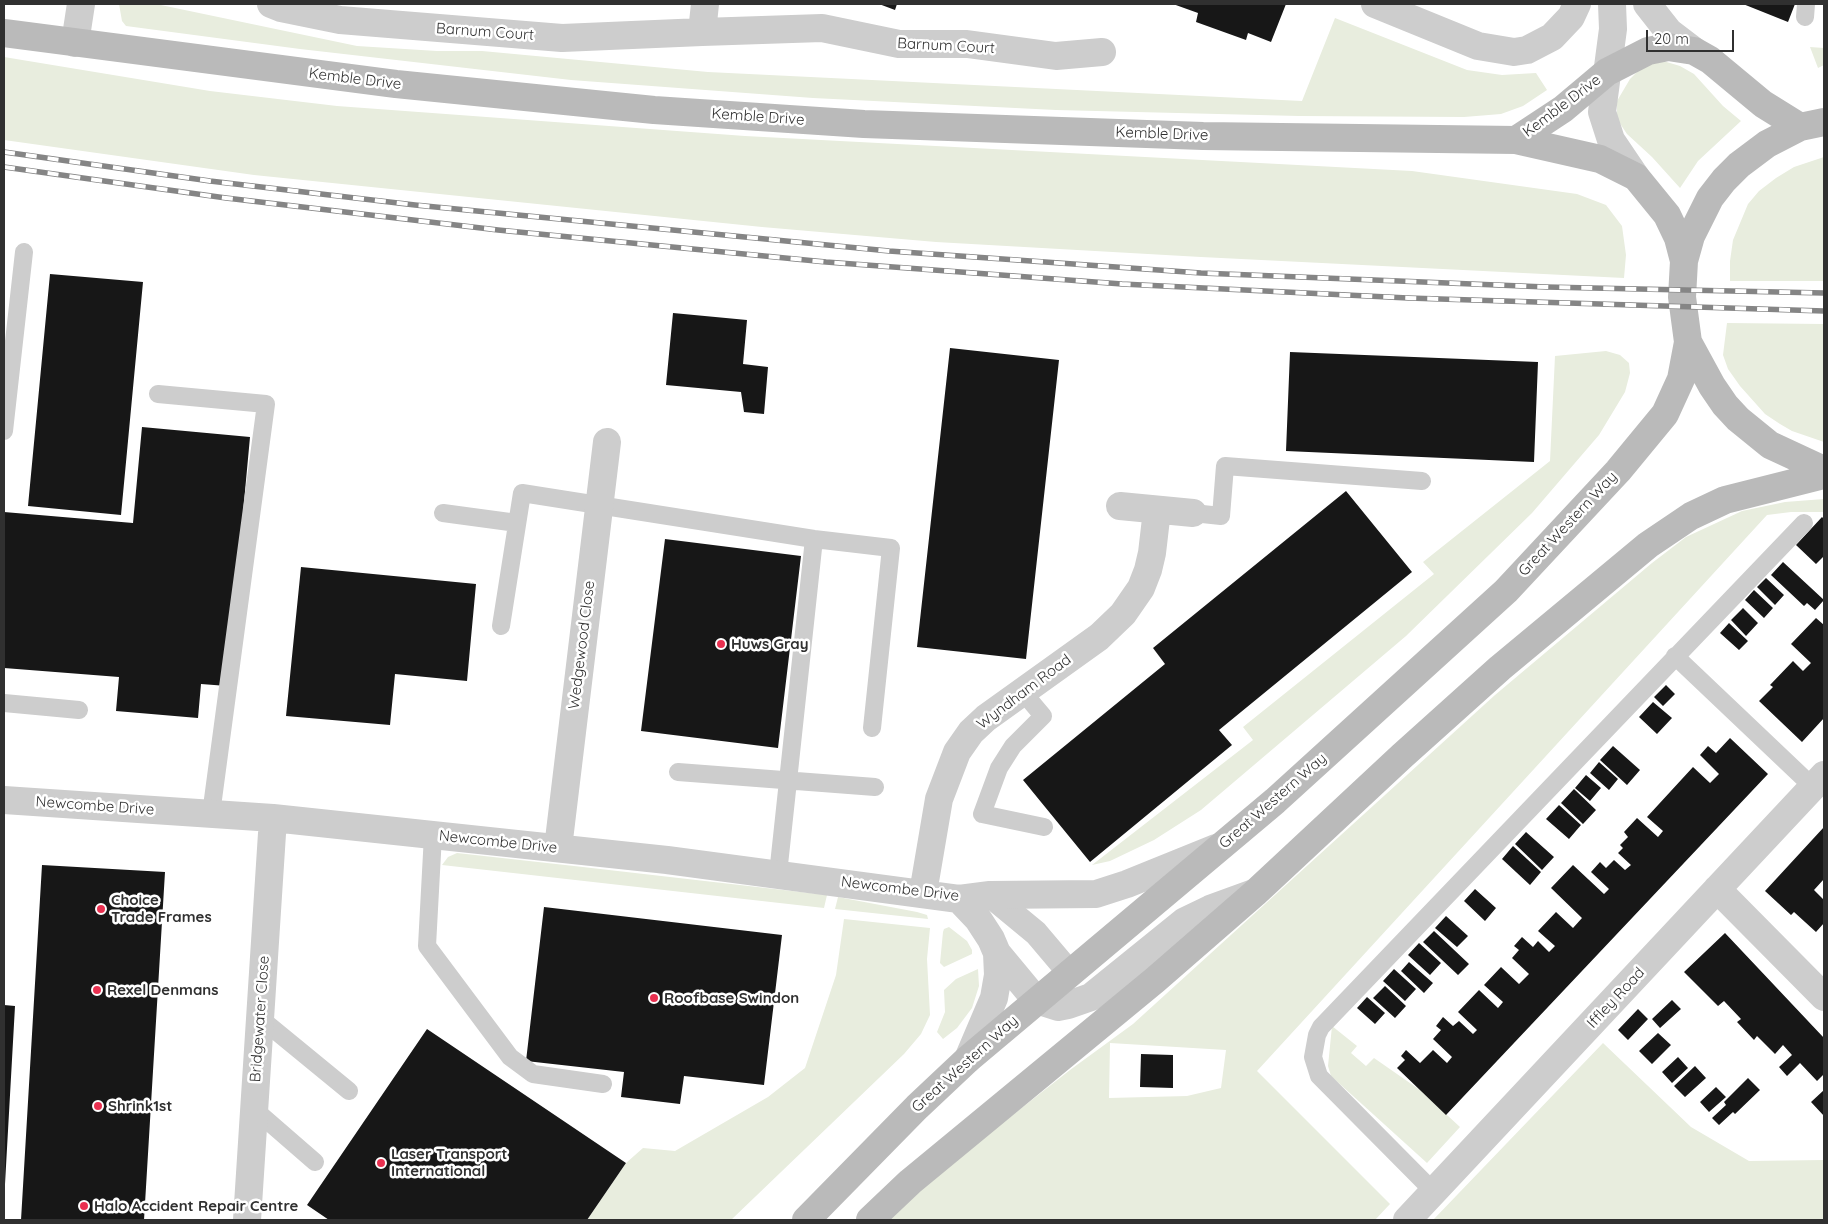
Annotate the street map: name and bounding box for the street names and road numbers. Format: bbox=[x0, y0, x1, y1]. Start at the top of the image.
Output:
street label: Barnum Court bbox=[436, 20, 534, 44]
street label: Barnum Court bbox=[897, 34, 995, 58]
street label: Kemble Drive bbox=[308, 64, 402, 94]
street label: Kemble Drive bbox=[1519, 71, 1605, 141]
street label: Kemble Drive bbox=[711, 105, 805, 129]
street label: Kemble Drive bbox=[1115, 123, 1209, 145]
street label: Great Western Way bbox=[1515, 468, 1621, 580]
street label: Wedgewood Close bbox=[565, 580, 599, 710]
street label: Wyndham Road bbox=[973, 651, 1075, 733]
street label: Great Western Way bbox=[1216, 749, 1330, 853]
street label: Newcombe Drive bbox=[35, 793, 155, 819]
street label: Newcombe Drive bbox=[438, 827, 558, 857]
street label: Newcombe Drive bbox=[840, 873, 960, 905]
street label: Bridgewater Close bbox=[247, 955, 273, 1083]
street label: Iffley Road bbox=[1583, 964, 1649, 1032]
street label: Great Western Way bbox=[908, 1012, 1022, 1116]

